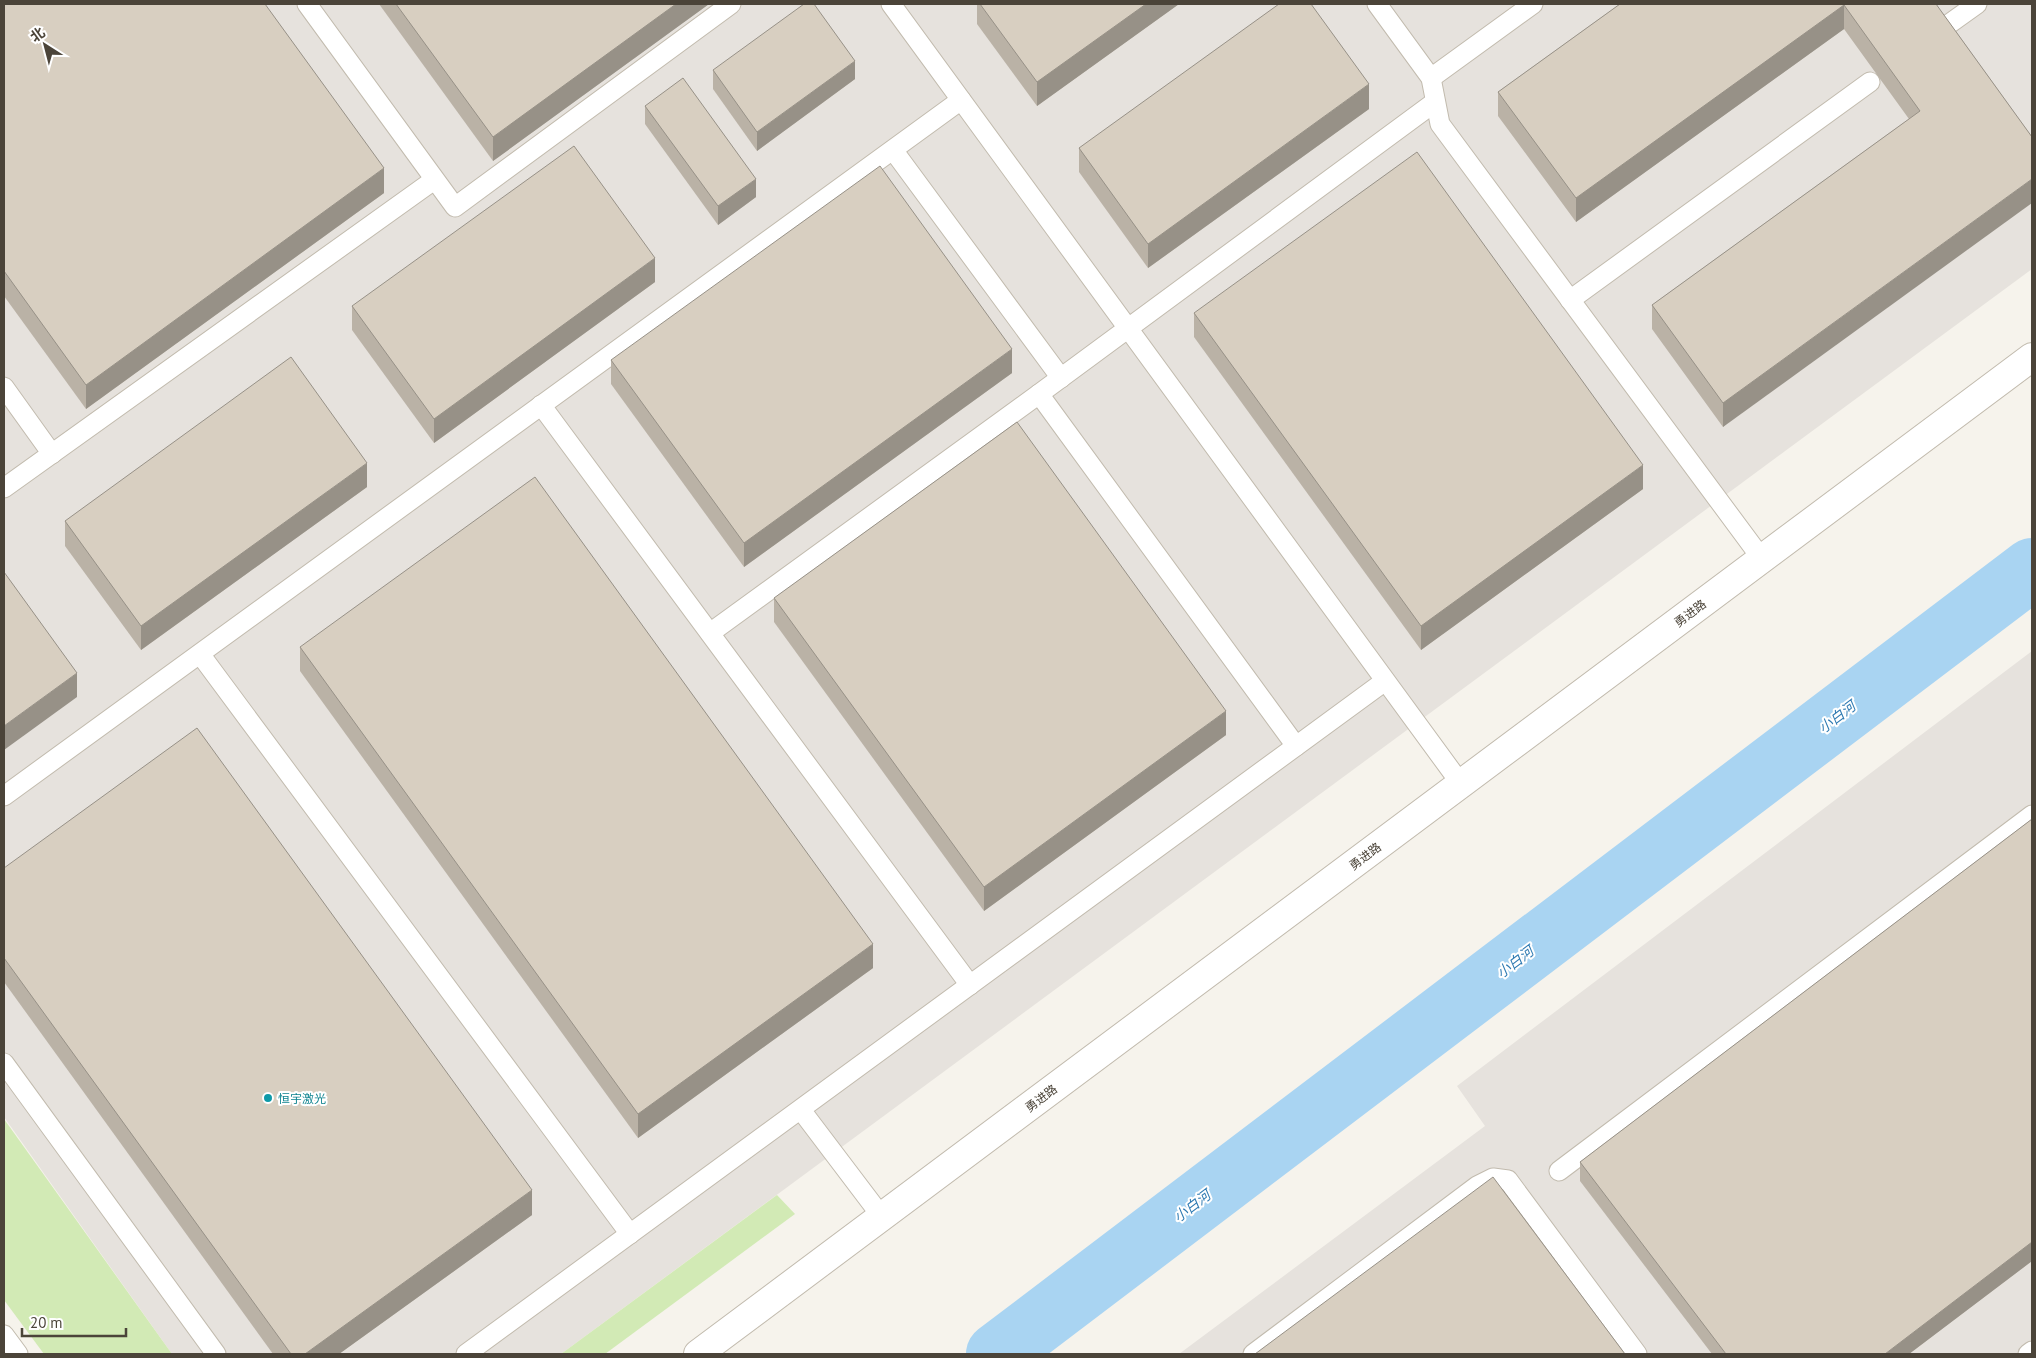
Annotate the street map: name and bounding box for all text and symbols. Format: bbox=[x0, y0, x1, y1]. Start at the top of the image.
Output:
north arrow bbox=[20, 20, 70, 70]
text: 北 bbox=[26, 23, 48, 46]
street label: 勇进路 bbox=[1671, 596, 1709, 630]
water label: 小白河 bbox=[1815, 695, 1862, 737]
street label: 勇进路 bbox=[1346, 839, 1384, 873]
water label: 小白河 bbox=[1493, 940, 1540, 982]
street label: 勇进路 bbox=[1022, 1081, 1060, 1115]
place label: 恒宇激光 bbox=[278, 1091, 326, 1106]
marker: 恒宇激光 bbox=[262, 1092, 274, 1104]
water label: 小白河 bbox=[1170, 1184, 1217, 1226]
scale bar bbox=[22, 1306, 126, 1338]
text: 20 m bbox=[30, 1313, 63, 1332]

